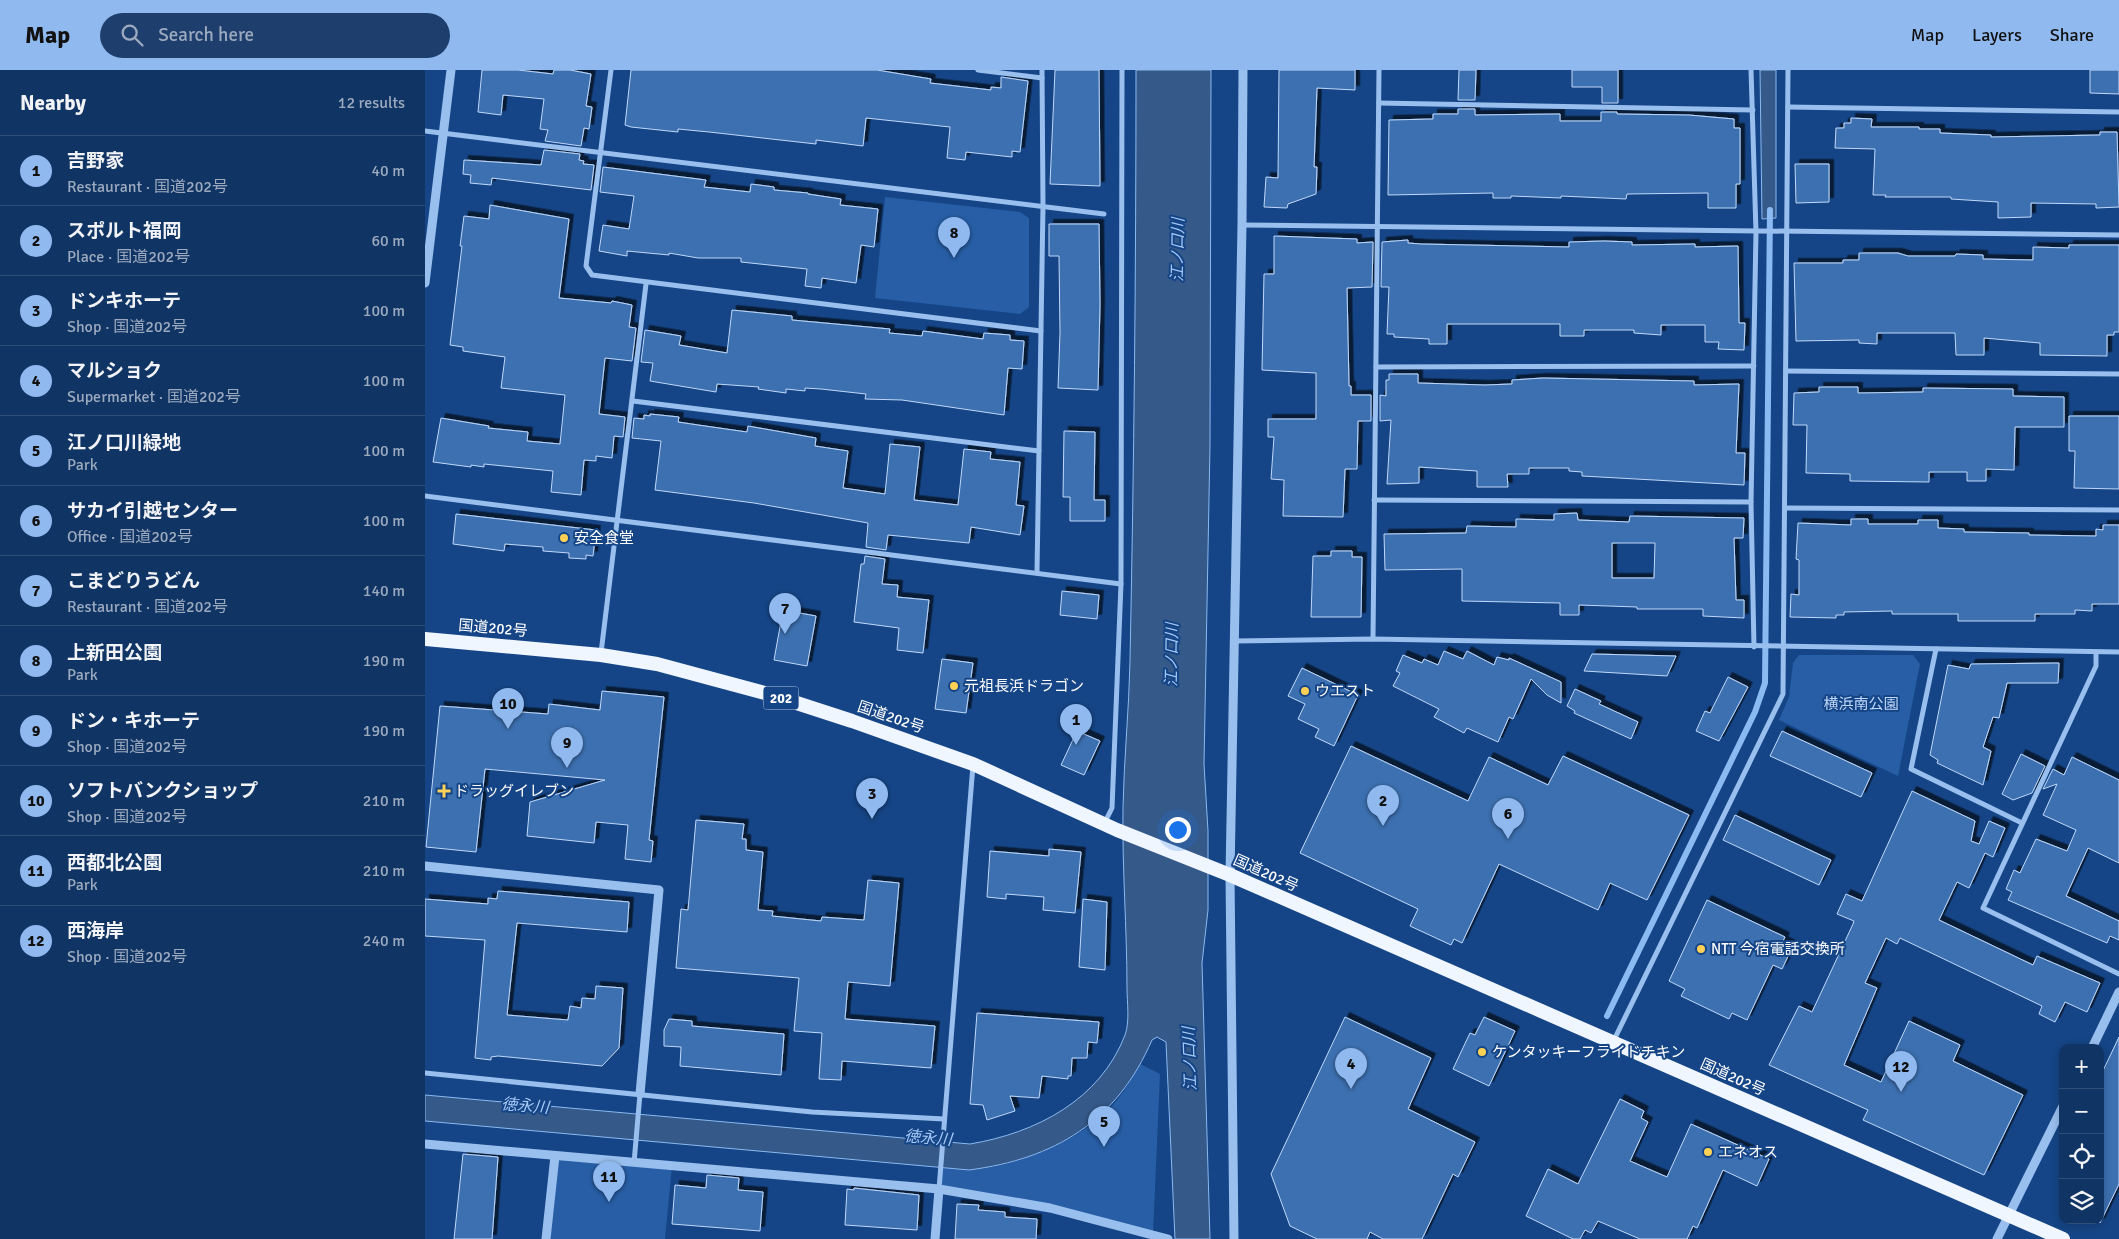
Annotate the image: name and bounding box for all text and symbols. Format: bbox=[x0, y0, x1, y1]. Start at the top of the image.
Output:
search box bbox=[100, 13, 450, 58]
text: Map bbox=[25, 20, 70, 50]
icon: search bbox=[118, 21, 146, 49]
text: Search here bbox=[158, 23, 254, 47]
text: Map bbox=[1911, 24, 1944, 46]
text: Layers bbox=[1972, 24, 2022, 46]
text: Share bbox=[2050, 24, 2094, 46]
text: Nearby bbox=[20, 90, 86, 116]
text: 12 results bbox=[338, 93, 405, 113]
text: 吉野家 bbox=[67, 149, 124, 173]
text: 1 bbox=[32, 161, 40, 181]
text: 40 m bbox=[371, 161, 405, 181]
text: Restaurant · 国道202号 bbox=[67, 177, 228, 197]
water label: 江ノ口川 bbox=[1167, 216, 1189, 282]
pin: 8 bbox=[938, 217, 970, 258]
text: スポルト福岡 bbox=[67, 219, 181, 243]
text: 2 bbox=[32, 231, 40, 251]
text: 60 m bbox=[371, 231, 405, 251]
text: Place · 国道202号 bbox=[67, 247, 190, 267]
text: ドンキホーテ bbox=[67, 289, 181, 313]
text: 3 bbox=[32, 301, 40, 321]
text: 100 m bbox=[363, 301, 405, 321]
text: Shop · 国道202号 bbox=[67, 317, 187, 337]
text: マルショク bbox=[67, 359, 162, 383]
text: 4 bbox=[32, 371, 40, 391]
text: 100 m bbox=[363, 371, 405, 391]
text: Supermarket · 国道202号 bbox=[67, 387, 241, 407]
text: 江ノ口川緑地 bbox=[67, 431, 181, 455]
text: 5 bbox=[32, 441, 40, 461]
text: 100 m bbox=[363, 441, 405, 461]
text: Park bbox=[67, 455, 98, 475]
text: サカイ引越センター bbox=[67, 499, 238, 523]
text: 6 bbox=[32, 511, 40, 531]
text: 100 m bbox=[363, 511, 405, 531]
text: Office · 国道202号 bbox=[67, 527, 193, 547]
place label: 安全食堂 bbox=[574, 529, 634, 547]
marker: 安全食堂 bbox=[558, 532, 570, 544]
text: こまどりうどん bbox=[67, 569, 200, 593]
text: 7 bbox=[32, 581, 40, 601]
text: 140 m bbox=[363, 581, 405, 601]
pin: 7 bbox=[769, 593, 801, 634]
text: Restaurant · 国道202号 bbox=[67, 597, 228, 617]
street label: 国道202号 bbox=[458, 616, 528, 640]
water label: 江ノ口川 bbox=[1161, 621, 1183, 687]
text: 上新田公園 bbox=[67, 641, 162, 665]
text: 8 bbox=[32, 651, 40, 671]
text: 190 m bbox=[363, 651, 405, 671]
text: Park bbox=[67, 665, 98, 685]
place label: 元祖長浜ドラゴン bbox=[964, 677, 1084, 695]
marker: 元祖長浜ドラゴン bbox=[948, 680, 960, 692]
place label: ウエスト bbox=[1315, 682, 1375, 700]
marker: ウエスト bbox=[1299, 685, 1311, 697]
road number: 202 bbox=[763, 686, 799, 710]
pin: 10 bbox=[492, 688, 524, 729]
park label: 横浜南公園 bbox=[1823, 695, 1899, 713]
street label: 国道202号 bbox=[855, 697, 927, 737]
pin: 1 bbox=[1060, 704, 1092, 745]
text: ドン・キホーテ bbox=[67, 709, 200, 733]
text: 9 bbox=[32, 721, 40, 741]
text: 190 m bbox=[363, 721, 405, 741]
pin: 9 bbox=[551, 727, 583, 768]
text: Shop · 国道202号 bbox=[67, 737, 187, 757]
pin: 3 bbox=[856, 778, 888, 819]
text: ソフトバンクショップ bbox=[67, 779, 258, 803]
place label: ドラッグイレブン bbox=[454, 782, 574, 800]
marker: ドラッグイレブン bbox=[438, 785, 450, 797]
pin: 2 bbox=[1367, 785, 1399, 826]
text: 10 bbox=[27, 791, 45, 811]
text: 210 m bbox=[363, 791, 405, 811]
pin: 6 bbox=[1492, 798, 1524, 839]
text: Shop · 国道202号 bbox=[67, 807, 187, 827]
your location bbox=[1165, 817, 1191, 843]
text: 西都北公園 bbox=[67, 851, 162, 875]
street label: 国道202号 bbox=[1231, 851, 1301, 895]
text: 11 bbox=[27, 861, 45, 881]
text: 210 m bbox=[363, 861, 405, 881]
text: Park bbox=[67, 875, 98, 895]
text: 西海岸 bbox=[67, 919, 124, 943]
text: 12 bbox=[27, 931, 45, 951]
text: 240 m bbox=[363, 931, 405, 951]
place label: NTT 今宿電話交換所 bbox=[1711, 940, 1845, 958]
marker: NTT 今宿電話交換所 bbox=[1695, 943, 1707, 955]
text: Shop · 国道202号 bbox=[67, 947, 187, 967]
water label: 江ノ口川 bbox=[1179, 1025, 1201, 1091]
place label: ケンタッキーフライドチキン bbox=[1492, 1043, 1685, 1061]
map controls bbox=[2059, 1044, 2104, 1224]
button: + bbox=[2059, 1044, 2104, 1089]
marker: ケンタッキーフライドチキン bbox=[1476, 1046, 1488, 1058]
pin: 4 bbox=[1335, 1048, 1367, 1089]
pin: 12 bbox=[1885, 1051, 1917, 1092]
street label: 国道202号 bbox=[1698, 1055, 1768, 1099]
button: − bbox=[2059, 1089, 2104, 1134]
water label: 徳永川 bbox=[500, 1094, 552, 1118]
pin: 5 bbox=[1088, 1106, 1120, 1147]
water label: 徳永川 bbox=[903, 1126, 955, 1150]
button: locate bbox=[2059, 1134, 2104, 1179]
place label: エネオス bbox=[1718, 1143, 1778, 1161]
marker: エネオス bbox=[1702, 1146, 1714, 1158]
pin: 11 bbox=[593, 1161, 625, 1202]
button: layers bbox=[2059, 1179, 2104, 1224]

